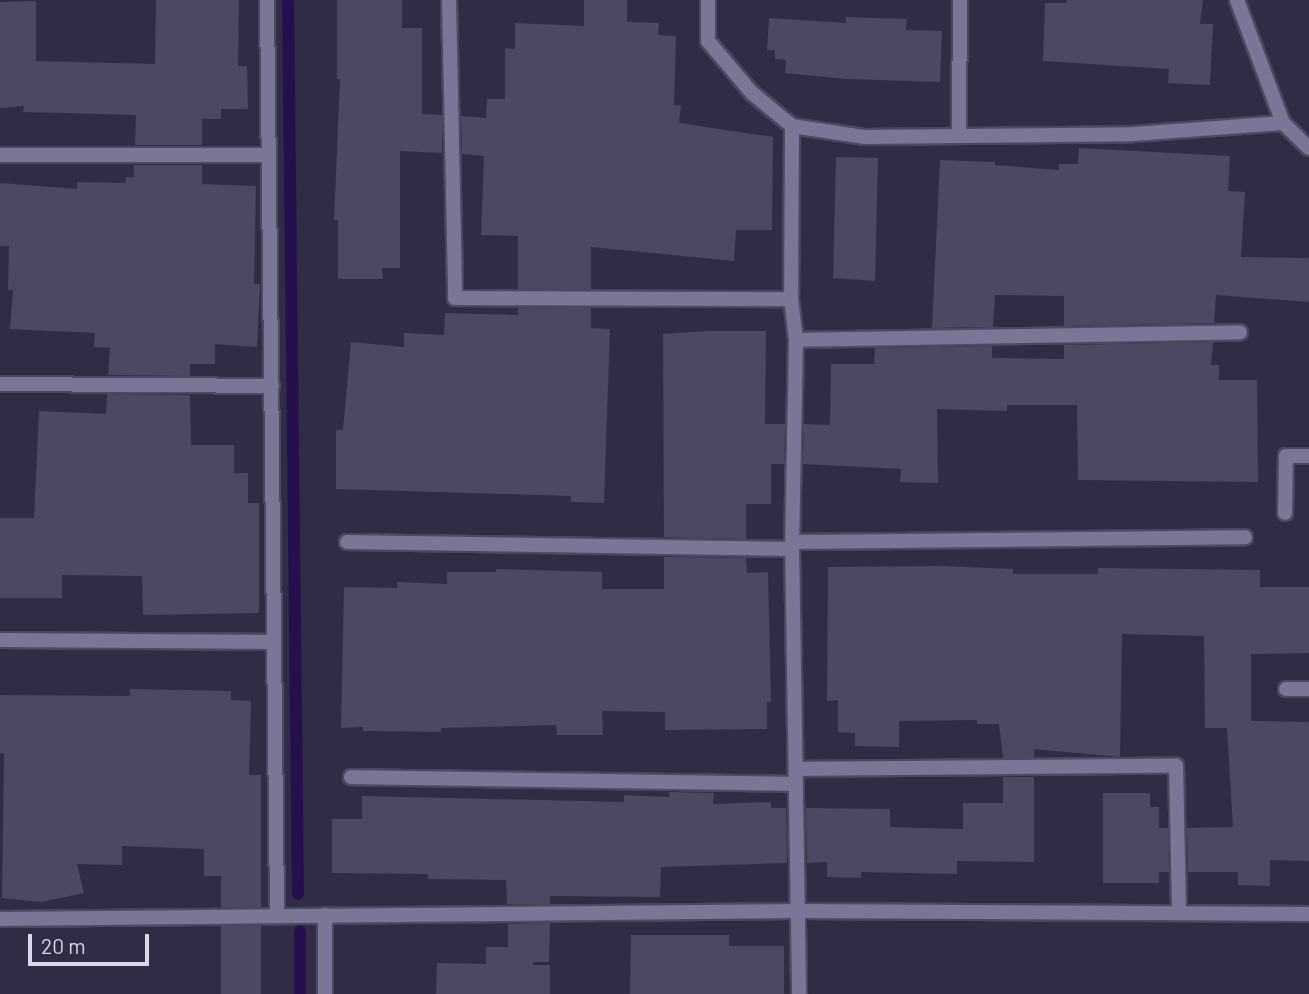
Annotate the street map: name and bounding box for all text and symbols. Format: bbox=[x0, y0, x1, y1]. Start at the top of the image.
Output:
scale bar bbox=[32, 920, 152, 964]
text: 20 m bbox=[41, 933, 86, 958]

